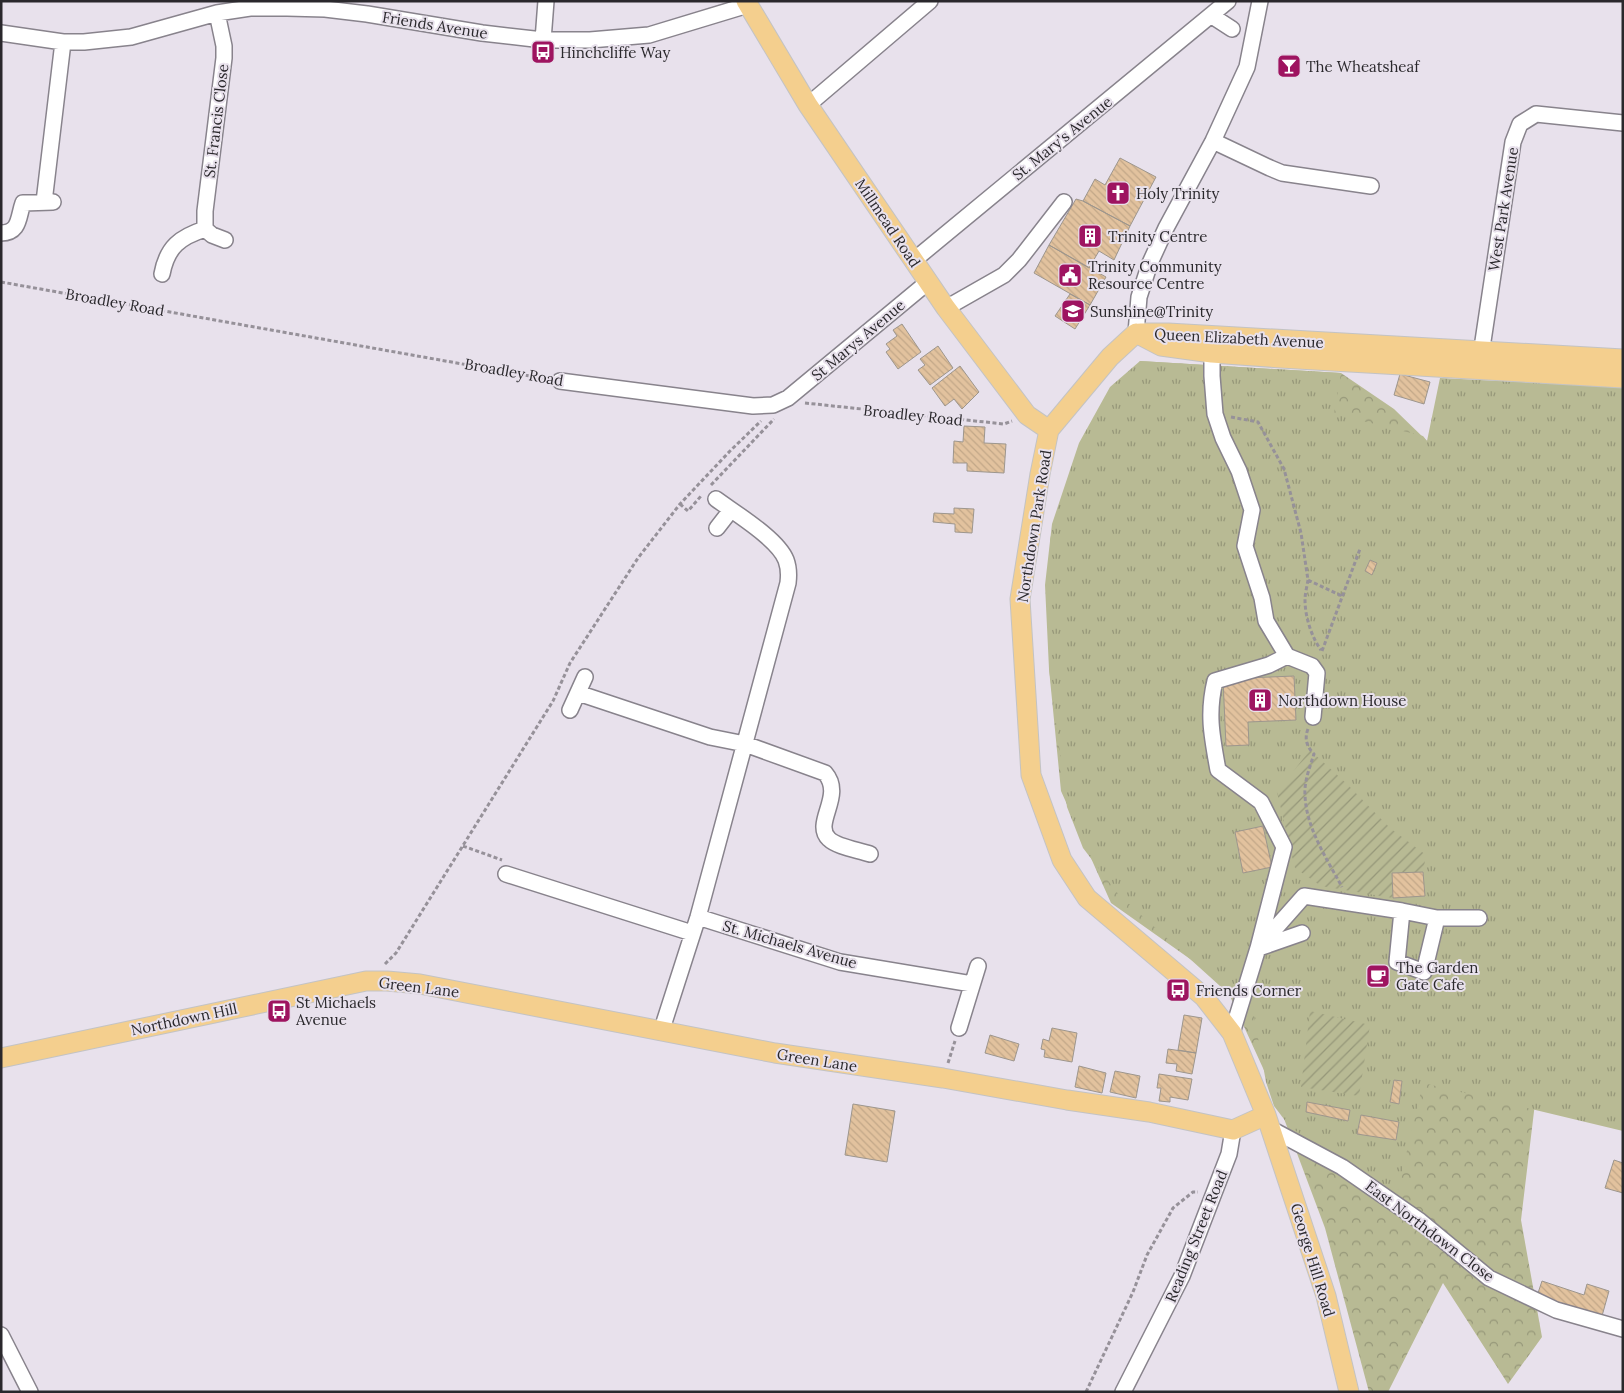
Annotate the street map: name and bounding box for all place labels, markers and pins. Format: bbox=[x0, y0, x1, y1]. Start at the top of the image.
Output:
bus stop icon: Hinchcliffe Way bbox=[530, 39, 556, 65]
place label: Hinchcliffe Way bbox=[560, 43, 670, 62]
bar icon: The Wheatsheaf bbox=[1276, 53, 1302, 79]
place label: The Wheatsheaf bbox=[1306, 57, 1420, 76]
church icon: Holy Trinity bbox=[1105, 180, 1131, 206]
place label: Holy Trinity bbox=[1136, 184, 1219, 203]
building icon: Trinity Centre bbox=[1077, 223, 1103, 249]
place label: Trinity Centre bbox=[1108, 227, 1207, 246]
place label: Trinity Community Resource Centre bbox=[1088, 257, 1222, 293]
public building icon: Trinity Community Resource Centre bbox=[1057, 262, 1083, 288]
school or university icon: Sunshine@Trinity bbox=[1060, 298, 1086, 324]
place label: Sunshine@Trinity bbox=[1090, 302, 1213, 321]
building icon: Northdown House bbox=[1247, 687, 1273, 713]
place label: Northdown House bbox=[1278, 691, 1406, 710]
place label: The Garden Gate Cafe bbox=[1396, 958, 1478, 994]
cafe icon: The Garden Gate Cafe bbox=[1365, 963, 1391, 989]
bus stop icon: Friends Corner bbox=[1165, 977, 1191, 1003]
place label: Friends Corner bbox=[1196, 981, 1302, 1000]
place label: St Michaels Avenue bbox=[295, 993, 376, 1029]
bus stop icon: St Michaels Avenue bbox=[266, 998, 292, 1024]

